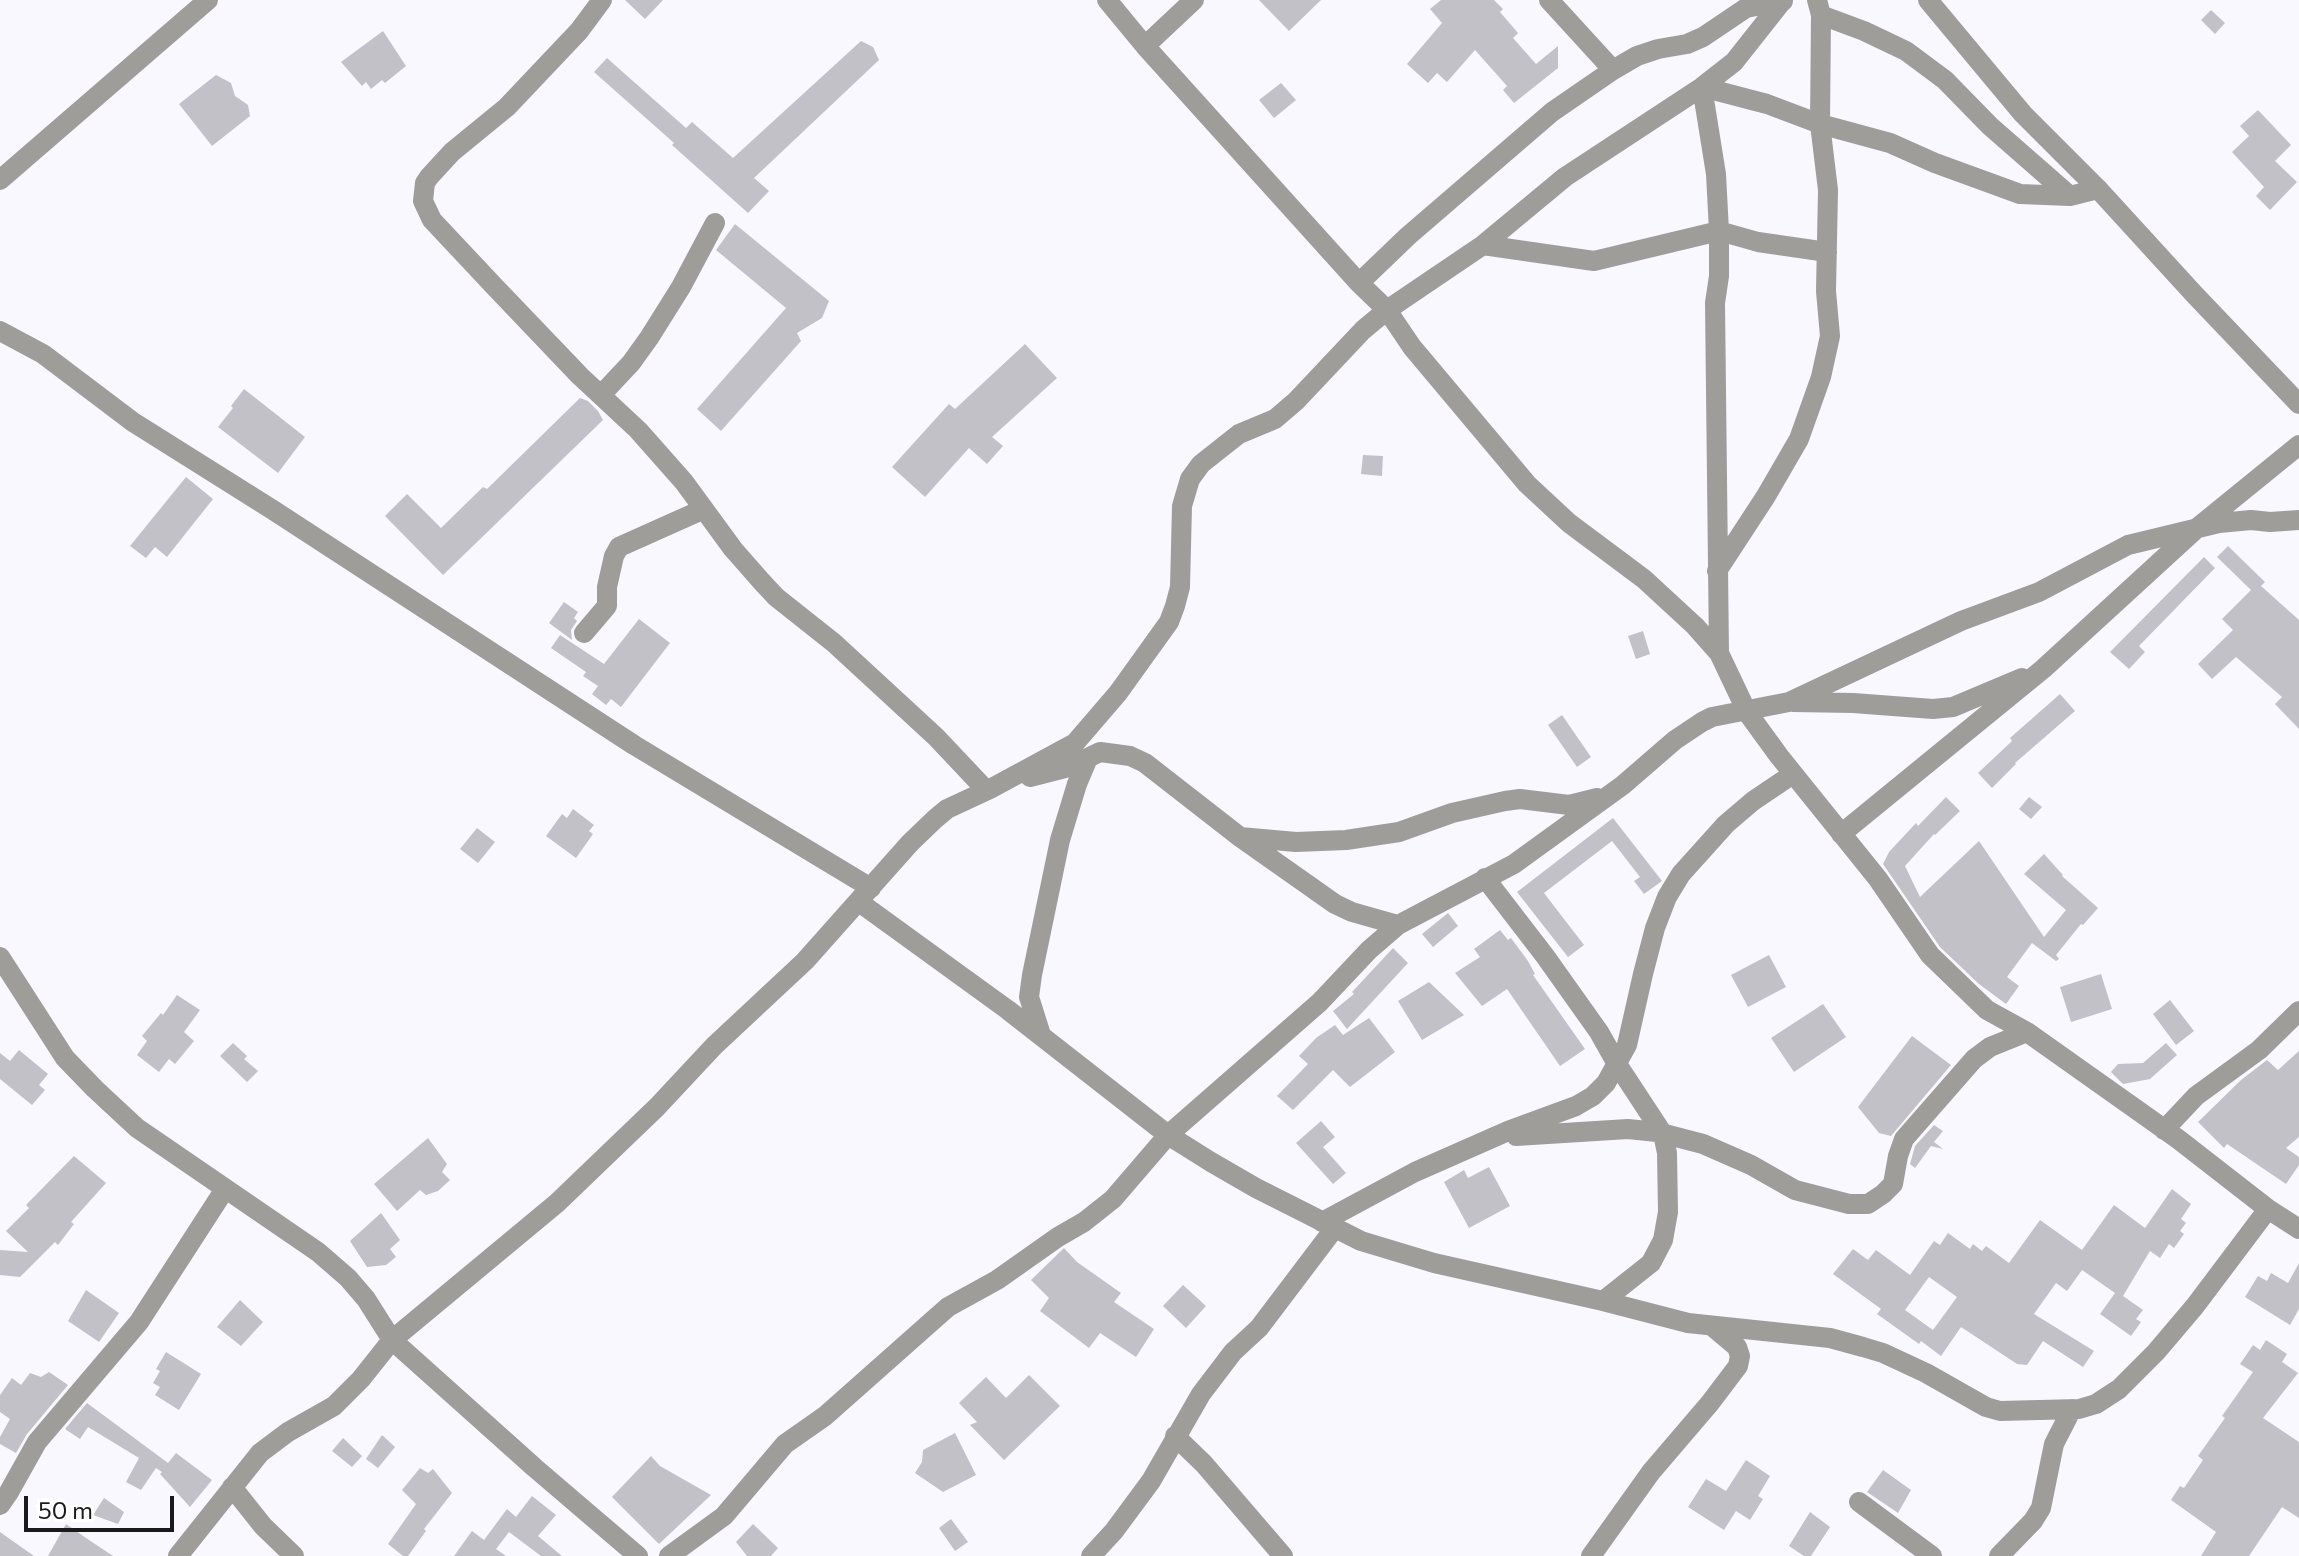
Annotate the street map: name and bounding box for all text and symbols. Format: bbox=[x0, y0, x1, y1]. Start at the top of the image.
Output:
scale bar bbox=[28, 1480, 178, 1530]
text: 50 m bbox=[38, 1495, 93, 1524]

